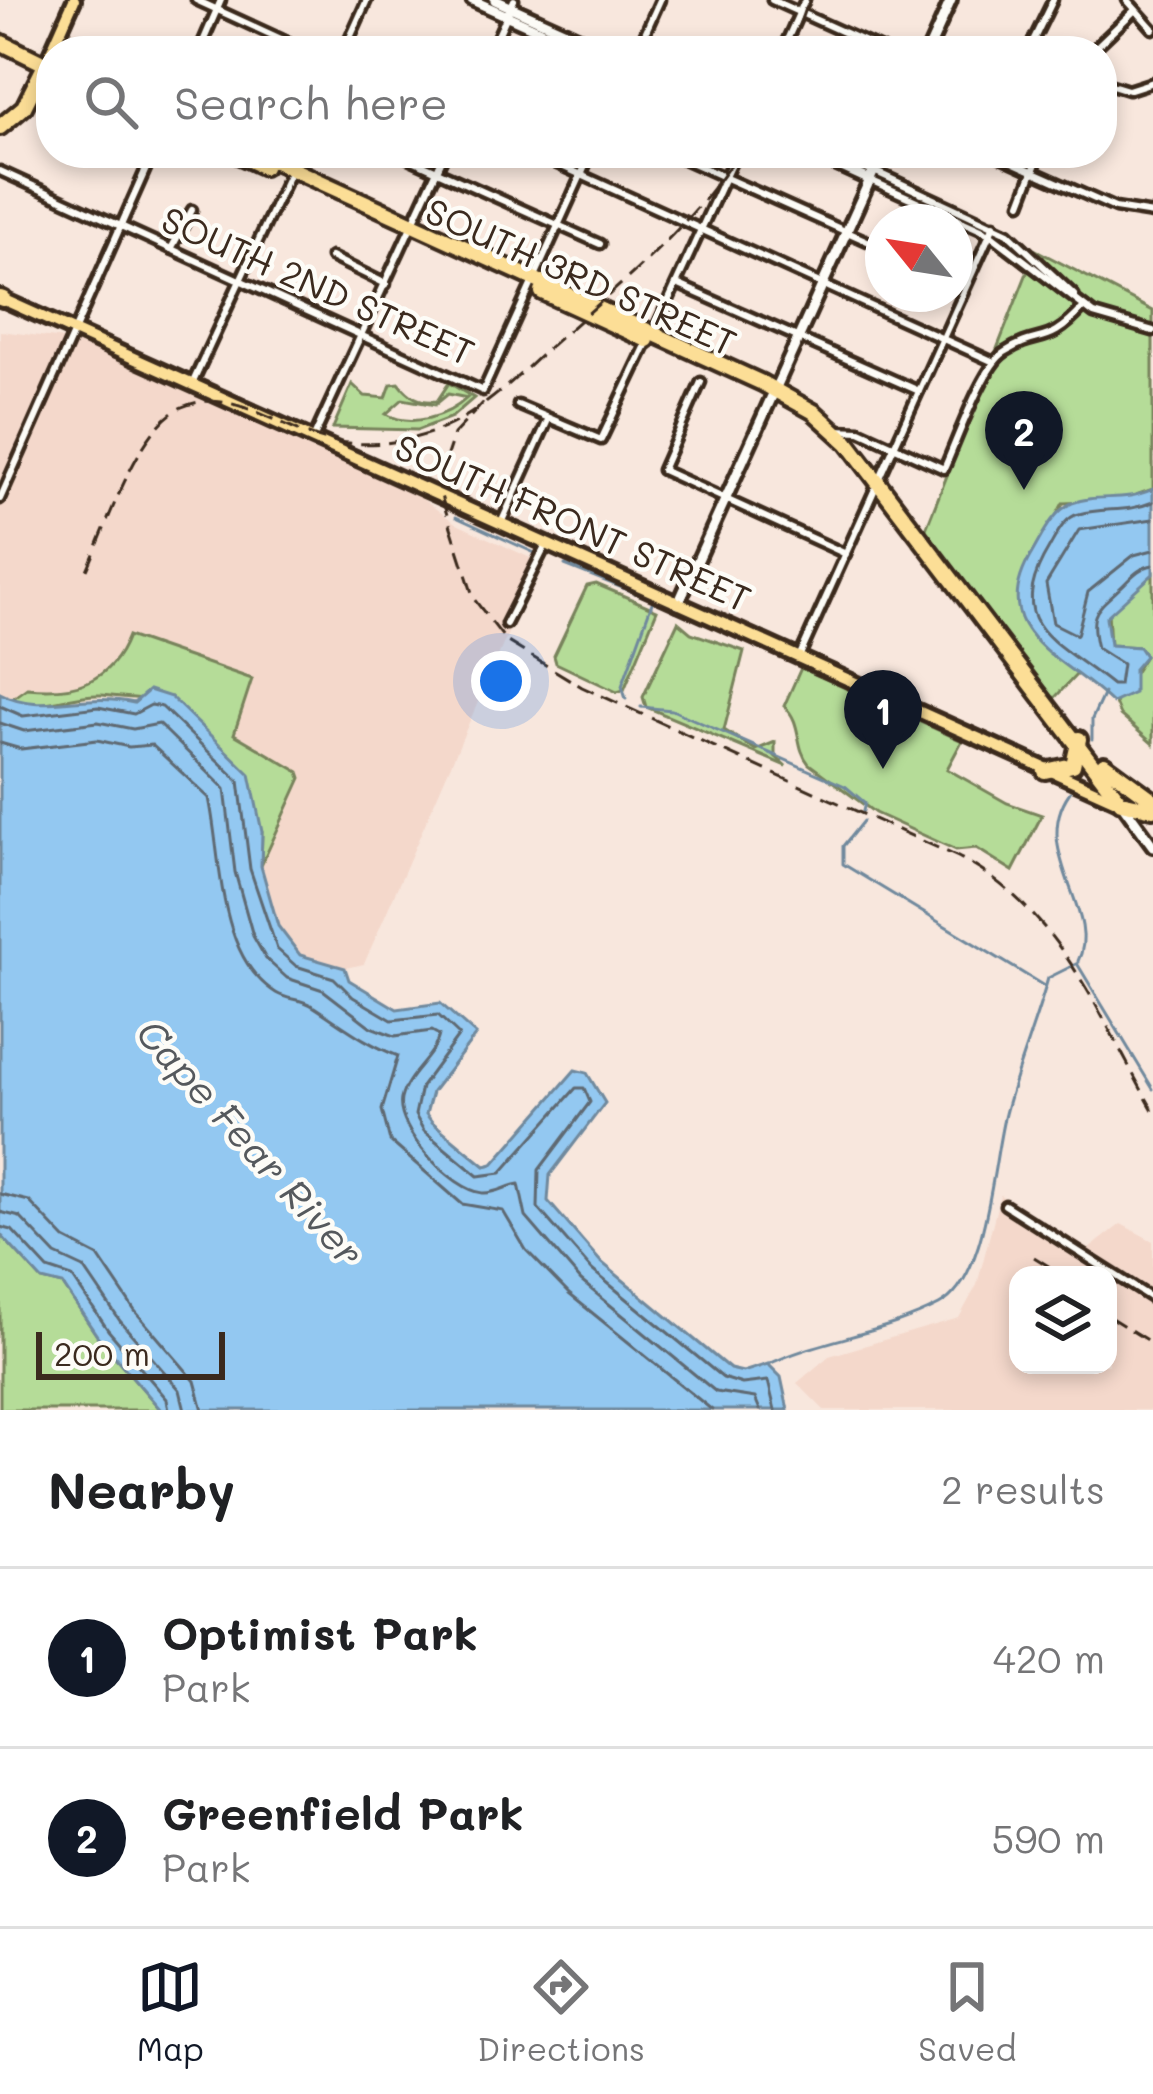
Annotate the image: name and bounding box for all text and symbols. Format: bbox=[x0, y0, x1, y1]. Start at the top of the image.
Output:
search box bbox=[36, 36, 1117, 168]
icon: search bbox=[78, 69, 144, 135]
text: Search here bbox=[174, 73, 448, 131]
street label: SOUTH 3RD STREET bbox=[419, 186, 744, 365]
street label: SOUTH 2ND STREET bbox=[155, 195, 482, 375]
north arrow bbox=[865, 204, 973, 312]
pin: 2 bbox=[985, 391, 1063, 490]
street label: SOUTH FRONT STREET bbox=[388, 422, 759, 621]
your location bbox=[471, 651, 531, 711]
pin: 1 bbox=[844, 670, 922, 769]
water label: Cape Fear River bbox=[126, 1007, 376, 1277]
map controls bbox=[1009, 1266, 1117, 1374]
button: layers bbox=[1009, 1266, 1117, 1374]
scale bar bbox=[36, 1326, 225, 1379]
text: 200 m bbox=[54, 1331, 150, 1374]
text: Nearby bbox=[48, 1455, 235, 1522]
text: 2 results bbox=[941, 1463, 1105, 1514]
text: Optimist Park bbox=[162, 1603, 478, 1661]
text: 1 bbox=[78, 1632, 96, 1683]
text: 420 m bbox=[993, 1632, 1105, 1683]
text: Park bbox=[162, 1661, 250, 1712]
text: Greenfield Park bbox=[162, 1783, 524, 1841]
text: 2 bbox=[76, 1812, 98, 1863]
text: 590 m bbox=[992, 1812, 1105, 1863]
text: Park bbox=[162, 1841, 250, 1892]
tab: Map bbox=[137, 1954, 204, 2069]
tab: Directions bbox=[477, 1954, 645, 2069]
tab: Saved bbox=[918, 1954, 1016, 2069]

